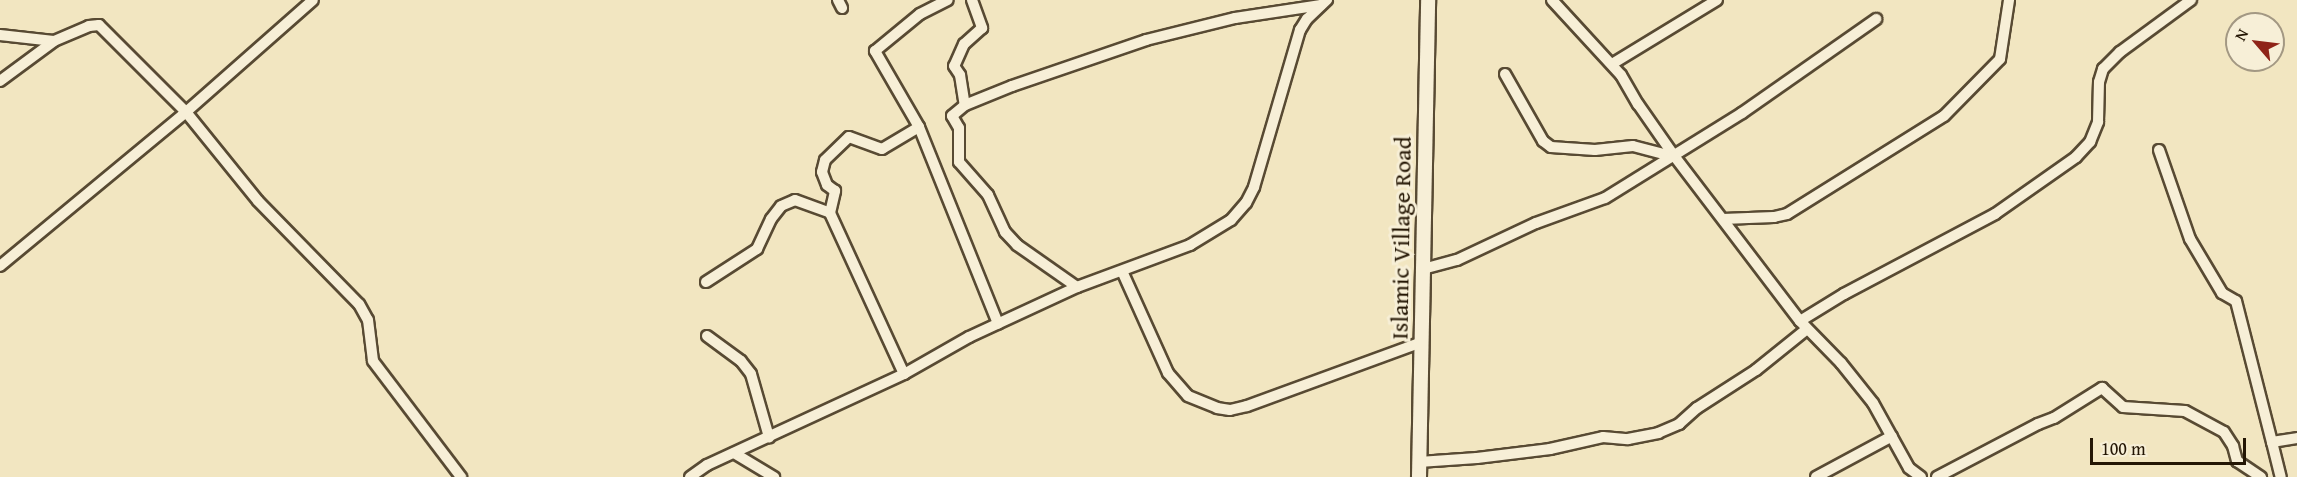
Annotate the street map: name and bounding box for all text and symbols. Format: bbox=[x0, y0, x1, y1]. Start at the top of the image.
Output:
north arrow bbox=[2225, 12, 2285, 72]
text: N bbox=[2228, 24, 2254, 45]
street label: Islamic Village Road bbox=[1385, 136, 1417, 340]
scale bar bbox=[2093, 426, 2249, 464]
text: 100 m bbox=[2101, 435, 2146, 462]

